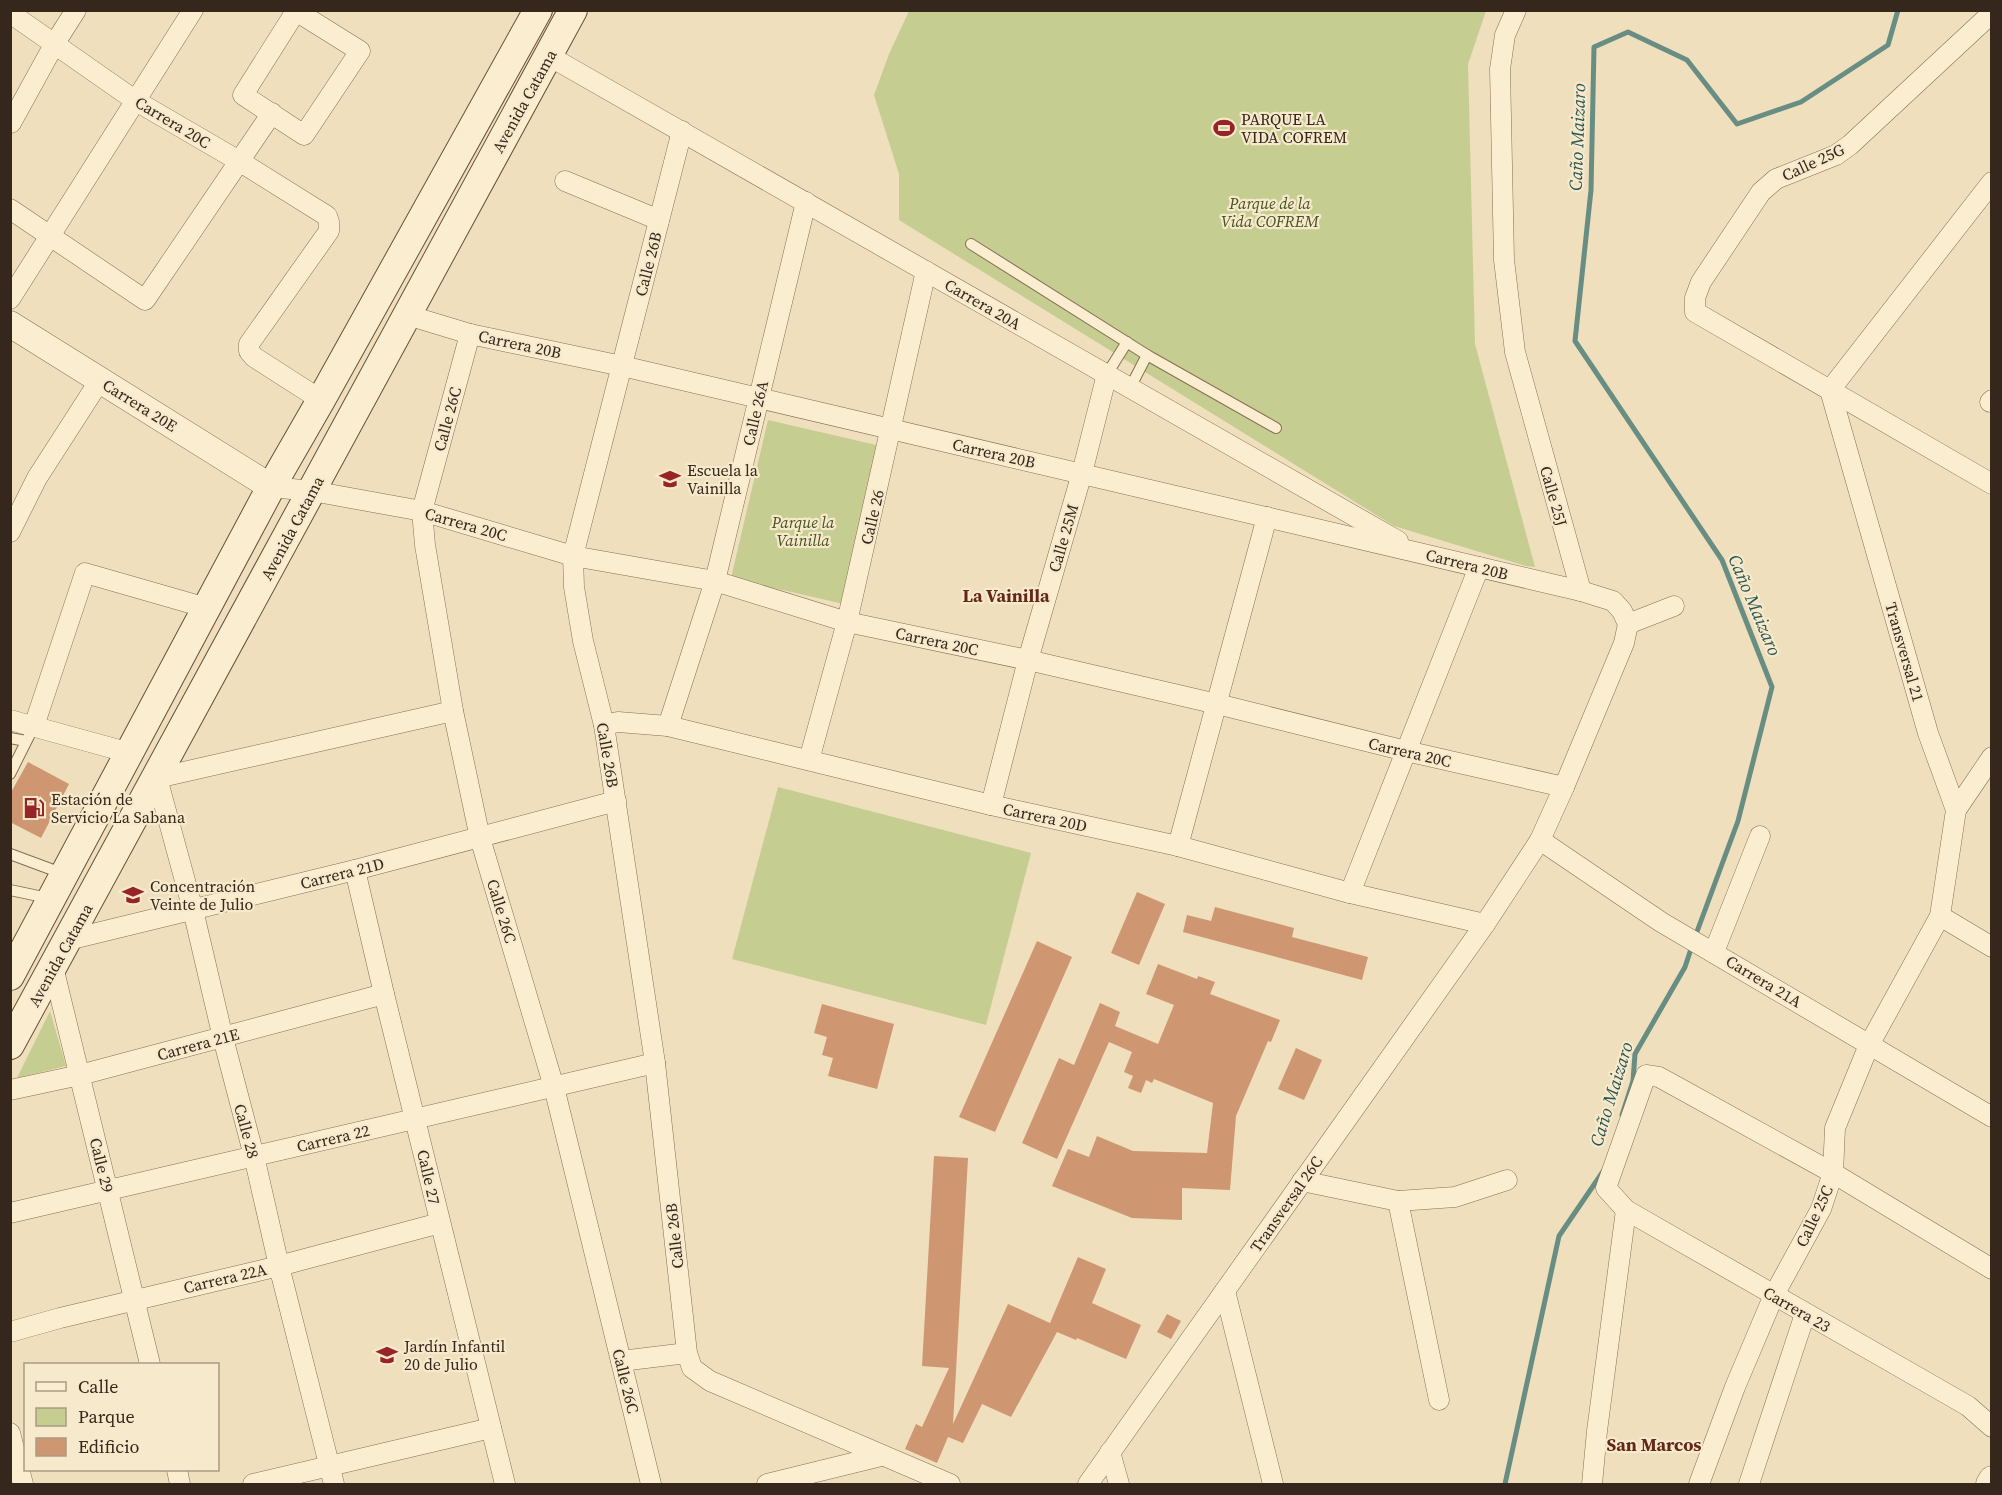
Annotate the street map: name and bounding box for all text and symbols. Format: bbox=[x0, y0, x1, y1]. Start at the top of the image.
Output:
street label: Avenida Catama bbox=[487, 45, 562, 157]
water label: Caño Maizaro bbox=[1563, 83, 1591, 191]
street label: Carrera 20C bbox=[131, 91, 215, 153]
place label: PARQUE LA VIDA COFREM bbox=[1241, 108, 1347, 148]
sports icon: PARQUE LA VIDA COFREM bbox=[1212, 116, 1236, 140]
street label: Calle 25G bbox=[1778, 138, 1848, 186]
park label: Parque de la Vida COFREM bbox=[1221, 192, 1319, 232]
street label: Calle 26B bbox=[629, 229, 667, 299]
street label: Carrera 20A bbox=[941, 273, 1026, 335]
street label: Carrera 20B bbox=[477, 324, 563, 364]
street label: Carrera 20E bbox=[99, 373, 182, 437]
street label: Calle 26A bbox=[737, 378, 773, 448]
street label: Calle 26C bbox=[428, 384, 466, 454]
street label: Carrera 20B bbox=[950, 433, 1038, 473]
place label: Escuela la Vainilla bbox=[687, 459, 759, 499]
street label: Calle 25J bbox=[1535, 463, 1573, 529]
school or university icon: Escuela la Vainilla bbox=[658, 467, 682, 491]
street label: Avenida Catama bbox=[255, 471, 329, 584]
street label: Calle 26 bbox=[855, 487, 889, 547]
street label: Calle 25M bbox=[1043, 501, 1083, 575]
street label: Carrera 20C bbox=[422, 502, 510, 546]
park label: Parque la Vainilla bbox=[771, 511, 835, 551]
street label: Carrera 20B bbox=[1423, 543, 1511, 585]
water label: Caño Maizaro bbox=[1722, 551, 1788, 660]
district label: La Vainilla bbox=[963, 583, 1050, 608]
street label: Transversal 21 bbox=[1880, 600, 1930, 704]
street label: Carrera 20C bbox=[894, 621, 980, 661]
street label: Calle 26B bbox=[591, 721, 625, 789]
street label: Carrera 20C bbox=[1366, 732, 1454, 772]
place label: Estación de Servicio La Sabana bbox=[51, 788, 186, 828]
fuel station icon: Estación de Servicio La Sabana bbox=[22, 796, 46, 820]
street label: Carrera 20D bbox=[1001, 797, 1089, 837]
street label: Carrera 21D bbox=[298, 852, 386, 894]
place label: Concentración Veinte de Julio bbox=[150, 875, 255, 915]
street label: Calle 26C bbox=[482, 876, 522, 946]
school or university icon: Concentración Veinte de Julio bbox=[121, 883, 145, 907]
street label: Avenida Catama bbox=[23, 899, 98, 1011]
street label: Carrera 21A bbox=[1722, 950, 1806, 1012]
street label: Carrera 21E bbox=[155, 1022, 242, 1065]
water label: Caño Maizaro bbox=[1583, 1039, 1639, 1149]
street label: Calle 28 bbox=[229, 1101, 265, 1161]
street label: Carrera 22 bbox=[294, 1119, 372, 1157]
street label: Calle 29 bbox=[85, 1135, 119, 1195]
street label: Calle 27 bbox=[412, 1147, 446, 1207]
street label: Transversal 26C bbox=[1245, 1152, 1327, 1256]
street label: Calle 25C bbox=[1790, 1182, 1838, 1250]
street label: Calle 26B bbox=[660, 1202, 688, 1270]
street label: Carrera 22A bbox=[181, 1258, 269, 1298]
street label: Carrera 23 bbox=[1759, 1281, 1835, 1337]
place label: Jardín Infantil 20 de Julio bbox=[403, 1335, 505, 1375]
school or university icon: Jardín Infantil 20 de Julio bbox=[375, 1343, 399, 1367]
street label: Calle 26C bbox=[607, 1346, 645, 1416]
legend bbox=[24, 1363, 219, 1471]
text: Calle bbox=[78, 1374, 118, 1399]
text: Parque bbox=[78, 1404, 135, 1429]
district label: San Marcos bbox=[1606, 1432, 1702, 1457]
text: Edificio bbox=[78, 1434, 139, 1459]

